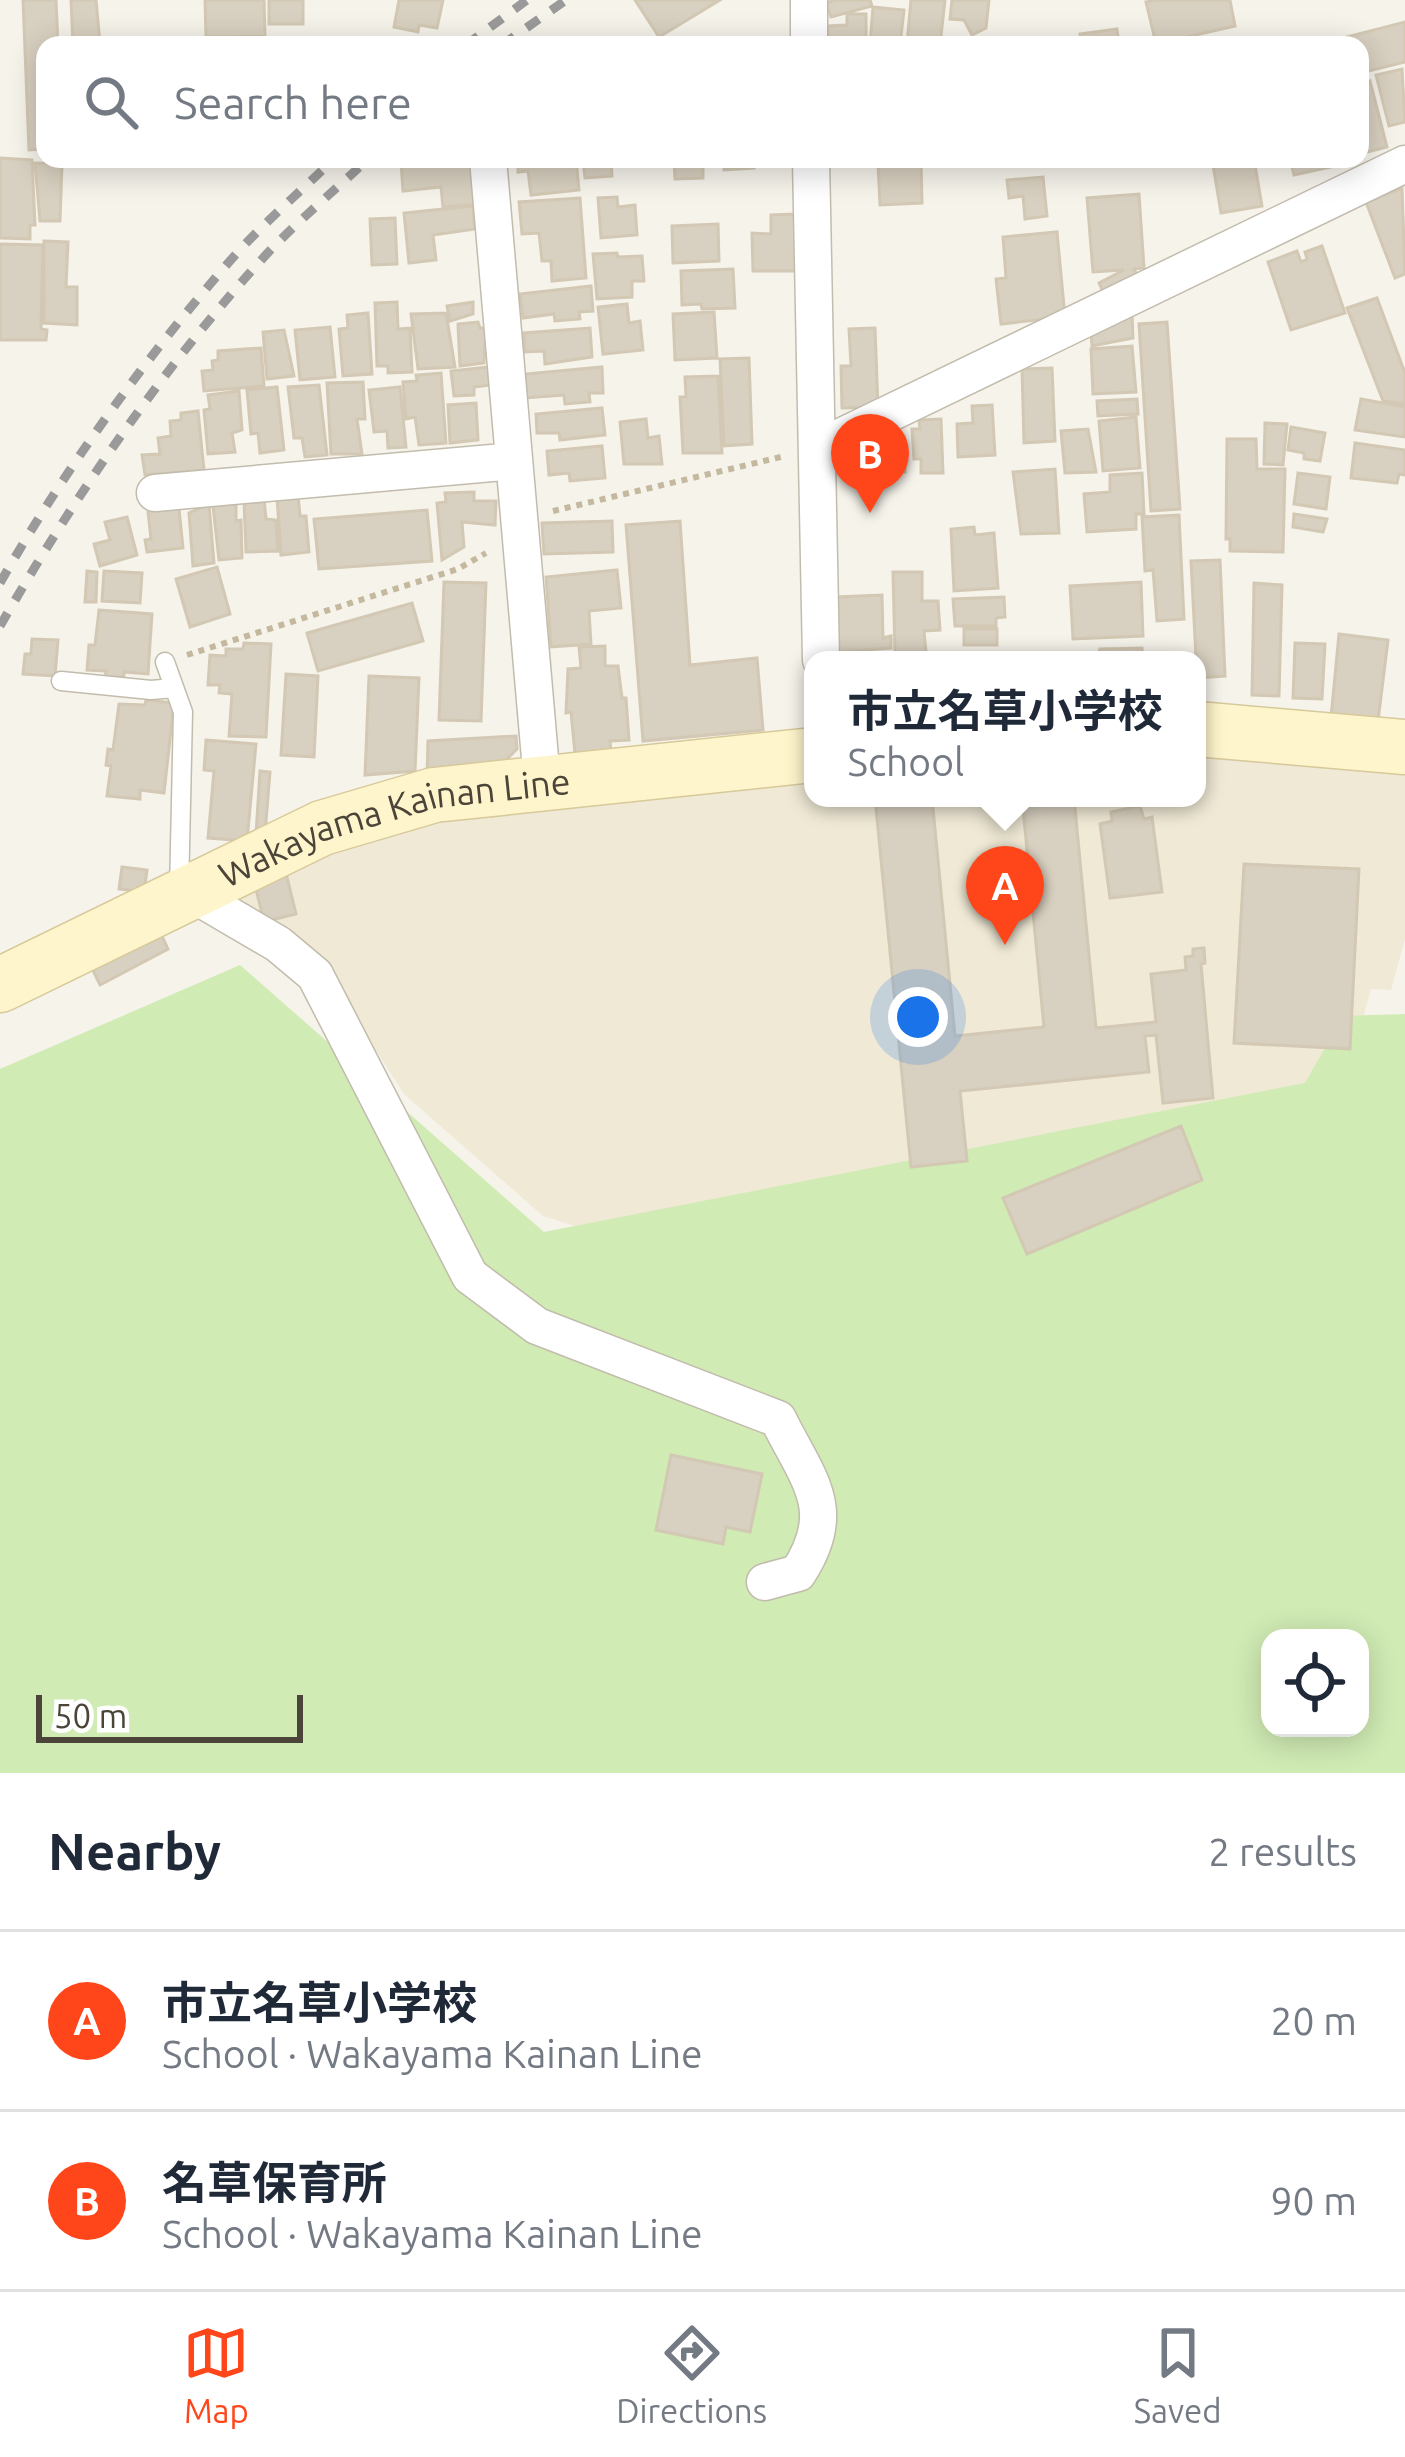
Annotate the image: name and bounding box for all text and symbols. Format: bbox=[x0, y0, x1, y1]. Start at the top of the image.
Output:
search box bbox=[36, 36, 1369, 168]
icon: search bbox=[78, 69, 144, 135]
text: Search here bbox=[174, 77, 412, 128]
pin: B bbox=[831, 414, 909, 513]
popup bbox=[804, 651, 1206, 807]
text: 市立名草小学校 bbox=[847, 685, 1163, 736]
text: School bbox=[847, 740, 964, 783]
street label: Wakayama Kainan Line bbox=[212, 760, 572, 895]
pin: A bbox=[966, 846, 1044, 945]
your location bbox=[888, 987, 948, 1047]
map controls bbox=[1261, 1629, 1369, 1737]
button: locate bbox=[1261, 1629, 1369, 1737]
scale bar bbox=[36, 1689, 303, 1742]
text: 50 m bbox=[54, 1697, 127, 1734]
text: Nearby bbox=[48, 1822, 221, 1880]
text: 2 results bbox=[1208, 1830, 1357, 1873]
text: 市立名草小学校 bbox=[162, 1977, 477, 2028]
text: A bbox=[73, 1999, 101, 2042]
text: 20 m bbox=[1270, 1999, 1357, 2042]
text: School · Wakayama Kainan Line bbox=[162, 2032, 702, 2075]
text: 名草保育所 bbox=[162, 2157, 387, 2208]
text: B bbox=[74, 2179, 100, 2222]
text: 90 m bbox=[1270, 2179, 1357, 2222]
text: School · Wakayama Kainan Line bbox=[162, 2212, 702, 2255]
tab: Map bbox=[183, 2320, 249, 2429]
tab: Directions bbox=[616, 2320, 767, 2429]
tab: Saved bbox=[1134, 2320, 1222, 2429]

